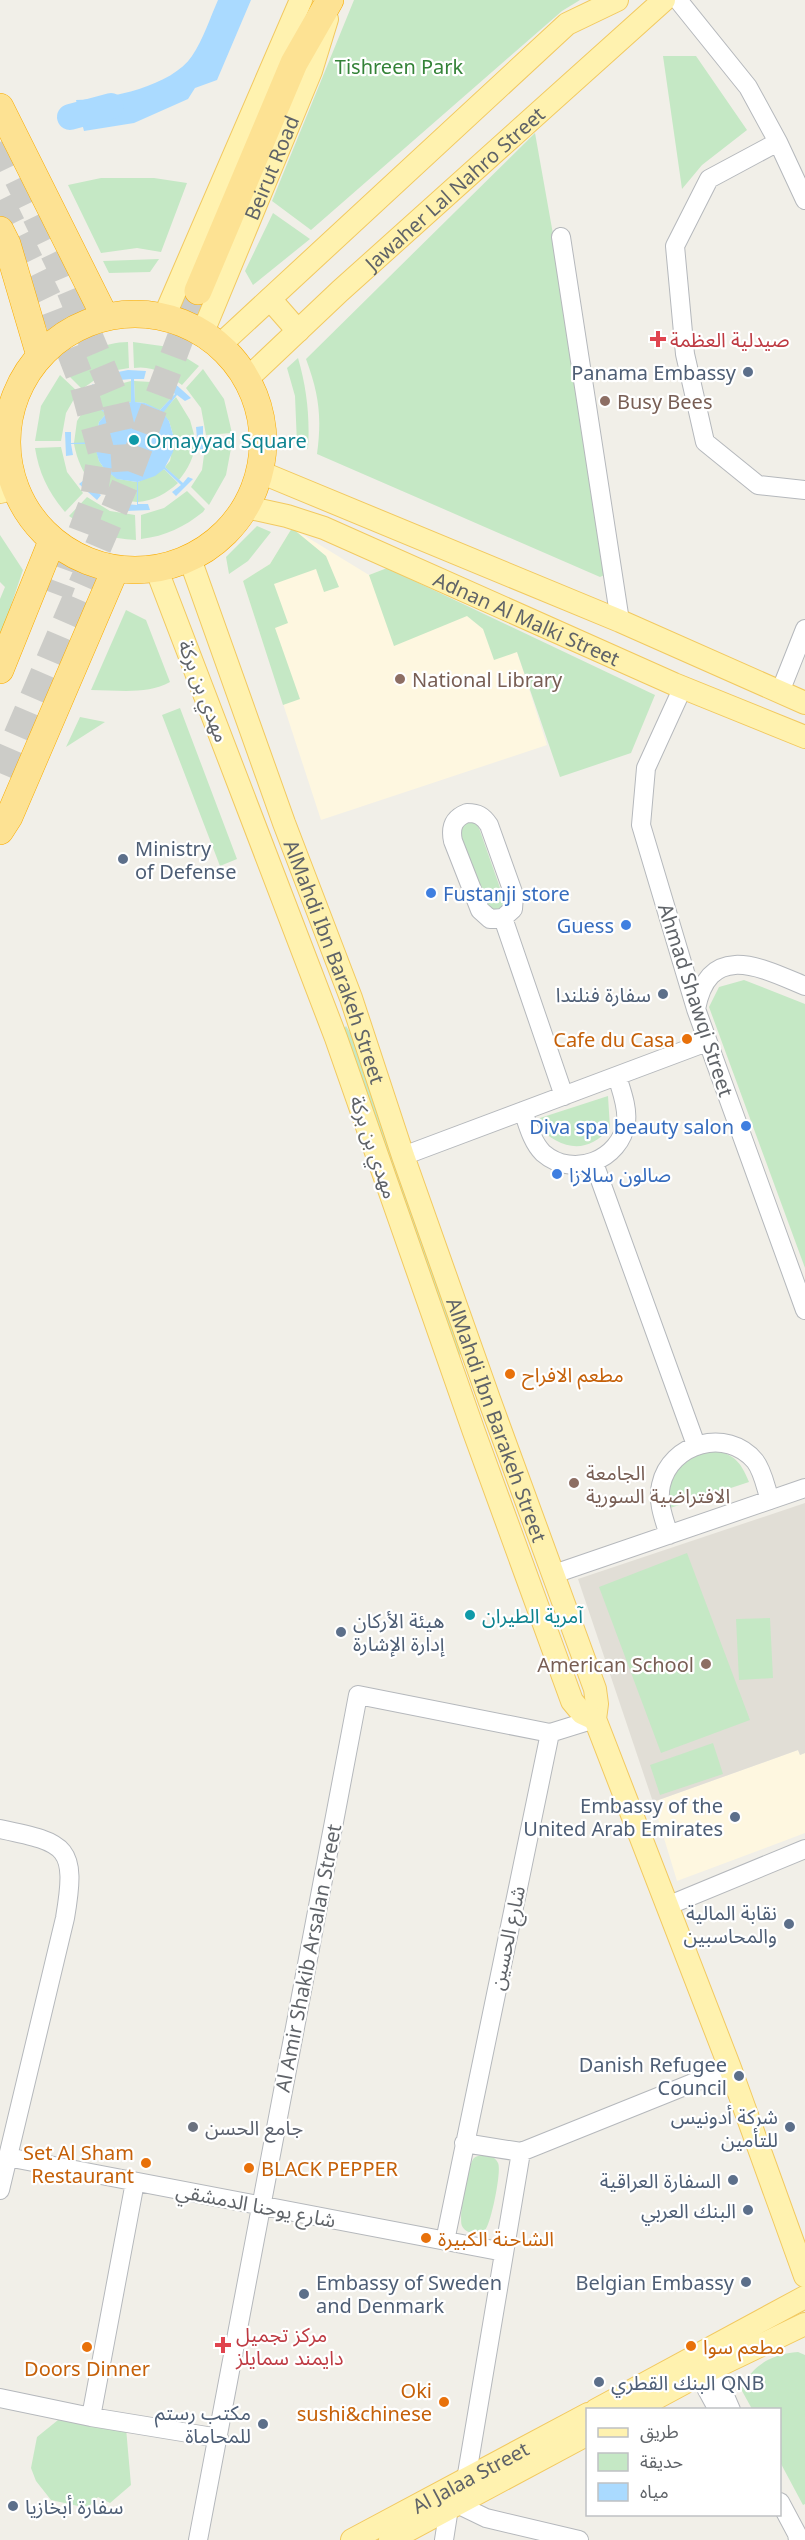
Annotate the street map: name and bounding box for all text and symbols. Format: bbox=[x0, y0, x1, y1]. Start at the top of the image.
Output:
park label: Tishreen Park bbox=[335, 53, 464, 80]
street label: Jawaher Lal Nahro Street bbox=[357, 100, 550, 277]
street label: Beirut Road bbox=[237, 111, 305, 224]
place label: صيدلية العظمة bbox=[670, 326, 790, 353]
marker: صيدلية العظمة bbox=[651, 332, 665, 346]
place label: Panama Embassy bbox=[571, 359, 737, 386]
marker: Panama Embassy bbox=[741, 365, 755, 379]
place label: Busy Bees bbox=[617, 388, 712, 415]
marker: Busy Bees bbox=[598, 394, 612, 408]
place label: Omayyad Square bbox=[146, 427, 307, 454]
marker: Omayyad Square bbox=[127, 433, 141, 447]
street label: Adnan Al Malki Street bbox=[430, 565, 624, 672]
street label: مهدي بن بركة bbox=[170, 636, 236, 747]
place label: National Library bbox=[412, 666, 563, 693]
marker: National Library bbox=[393, 672, 407, 686]
place label: Ministry of Defense bbox=[135, 835, 236, 885]
street label: AlMahdi Ibn Barakeh Street bbox=[278, 836, 392, 1087]
marker: Ministry of Defense bbox=[116, 852, 130, 866]
place label: Fustanji store bbox=[443, 880, 570, 907]
marker: Fustanji store bbox=[424, 886, 438, 900]
street label: Ahmad Shawqi Street bbox=[652, 900, 740, 1100]
place label: Guess bbox=[557, 912, 614, 939]
marker: Guess bbox=[619, 918, 633, 932]
place label: سفارة فنلندا bbox=[556, 981, 651, 1008]
marker: سفارة فنلندا bbox=[656, 987, 670, 1001]
place label: Cafe du Casa bbox=[553, 1026, 675, 1053]
marker: Cafe du Casa bbox=[680, 1032, 694, 1046]
street label: مهدي بن بركة bbox=[341, 1092, 404, 1203]
place label: Diva spa beauty salon bbox=[529, 1113, 734, 1140]
marker: Diva spa beauty salon bbox=[739, 1119, 753, 1133]
place label: صالون سالازا bbox=[569, 1161, 671, 1188]
marker: صالون سالازا bbox=[550, 1167, 564, 1181]
street label: AlMahdi Ibn Barakeh Street bbox=[441, 1294, 554, 1546]
place label: مطعم الافراح bbox=[522, 1361, 624, 1390]
marker: مطعم الافراح bbox=[503, 1367, 517, 1381]
place label: الجامعة الافتراضية السورية bbox=[586, 1459, 730, 1509]
marker: الجامعة الافتراضية السورية bbox=[567, 1476, 581, 1490]
place label: آمرية الطيران bbox=[482, 1602, 584, 1629]
place label: هيئة الأركان إدارة الإشارة bbox=[353, 1607, 445, 1657]
marker: آمرية الطيران bbox=[463, 1608, 477, 1622]
marker: هيئة الأركان إدارة الإشارة bbox=[334, 1625, 348, 1639]
place label: American School bbox=[537, 1651, 694, 1678]
marker: American School bbox=[699, 1657, 713, 1671]
place label: Embassy of the United Arab Emirates bbox=[523, 1792, 723, 1842]
marker: Embassy of the United Arab Emirates bbox=[728, 1810, 742, 1824]
street label: Al Amir Shakib Arsalan Street bbox=[269, 1822, 347, 2094]
street label: شارع الحسين bbox=[483, 1883, 533, 1993]
place label: نقابة المالية والمحاسبين bbox=[683, 1899, 777, 1949]
marker: نقابة المالية والمحاسبين bbox=[782, 1917, 796, 1931]
place label: Danish Refugee Council bbox=[579, 2051, 727, 2101]
marker: Danish Refugee Council bbox=[732, 2069, 746, 2083]
place label: شركة أدونيس للتأمين bbox=[671, 2103, 778, 2153]
place label: جامع الحسن bbox=[205, 2114, 303, 2143]
marker: جامع الحسن bbox=[186, 2120, 200, 2134]
marker: شركة أدونيس للتأمين bbox=[783, 2120, 797, 2134]
place label: Set Al Sham Restaurant bbox=[23, 2139, 134, 2189]
place label: BLACK PEPPER bbox=[261, 2155, 399, 2182]
marker: Set Al Sham Restaurant bbox=[139, 2156, 153, 2170]
marker: BLACK PEPPER bbox=[242, 2161, 256, 2175]
place label: السفارة العراقية bbox=[600, 2167, 721, 2194]
marker: السفارة العراقية bbox=[726, 2173, 740, 2187]
street label: شارع يوحنا الدمشقي bbox=[173, 2176, 338, 2236]
place label: البنك العربي bbox=[641, 2197, 736, 2226]
marker: البنك العربي bbox=[741, 2203, 755, 2217]
place label: الشاحنة الكبيرة bbox=[438, 2225, 554, 2252]
marker: الشاحنة الكبيرة bbox=[419, 2231, 433, 2245]
place label: Embassy of Sweden and Denmark bbox=[316, 2269, 502, 2319]
place label: Belgian Embassy bbox=[576, 2269, 735, 2296]
marker: Belgian Embassy bbox=[739, 2275, 753, 2289]
marker: Embassy of Sweden and Denmark bbox=[297, 2287, 311, 2301]
place label: مركز تجميل دايمند سمايلز bbox=[235, 2321, 344, 2371]
place label: مطعم سوا bbox=[703, 2333, 784, 2362]
marker: مركز تجميل دايمند سمايلز bbox=[214, 2336, 232, 2354]
marker: مطعم سوا bbox=[684, 2339, 698, 2353]
marker: Doors Dinner bbox=[80, 2340, 94, 2354]
place label: Doors Dinner bbox=[24, 2355, 150, 2382]
place label: البنك القطري QNB bbox=[611, 2369, 765, 2398]
marker: البنك القطري QNB bbox=[592, 2375, 606, 2389]
place label: Oki sushi&chinese bbox=[297, 2377, 432, 2427]
marker: Oki sushi&chinese bbox=[437, 2395, 451, 2409]
place label: مكتب رستم للمحاماة bbox=[155, 2399, 251, 2449]
legend bbox=[586, 2408, 781, 2516]
marker: مكتب رستم للمحاماة bbox=[256, 2417, 270, 2431]
text: طريق bbox=[640, 2419, 679, 2443]
street label: Al Jalaa Street bbox=[407, 2435, 533, 2519]
text: حديقة bbox=[640, 2449, 683, 2473]
text: مياه bbox=[640, 2479, 669, 2503]
place label: سفارة أبخازيا bbox=[25, 2493, 123, 2520]
marker: سفارة أبخازيا bbox=[6, 2499, 20, 2513]

